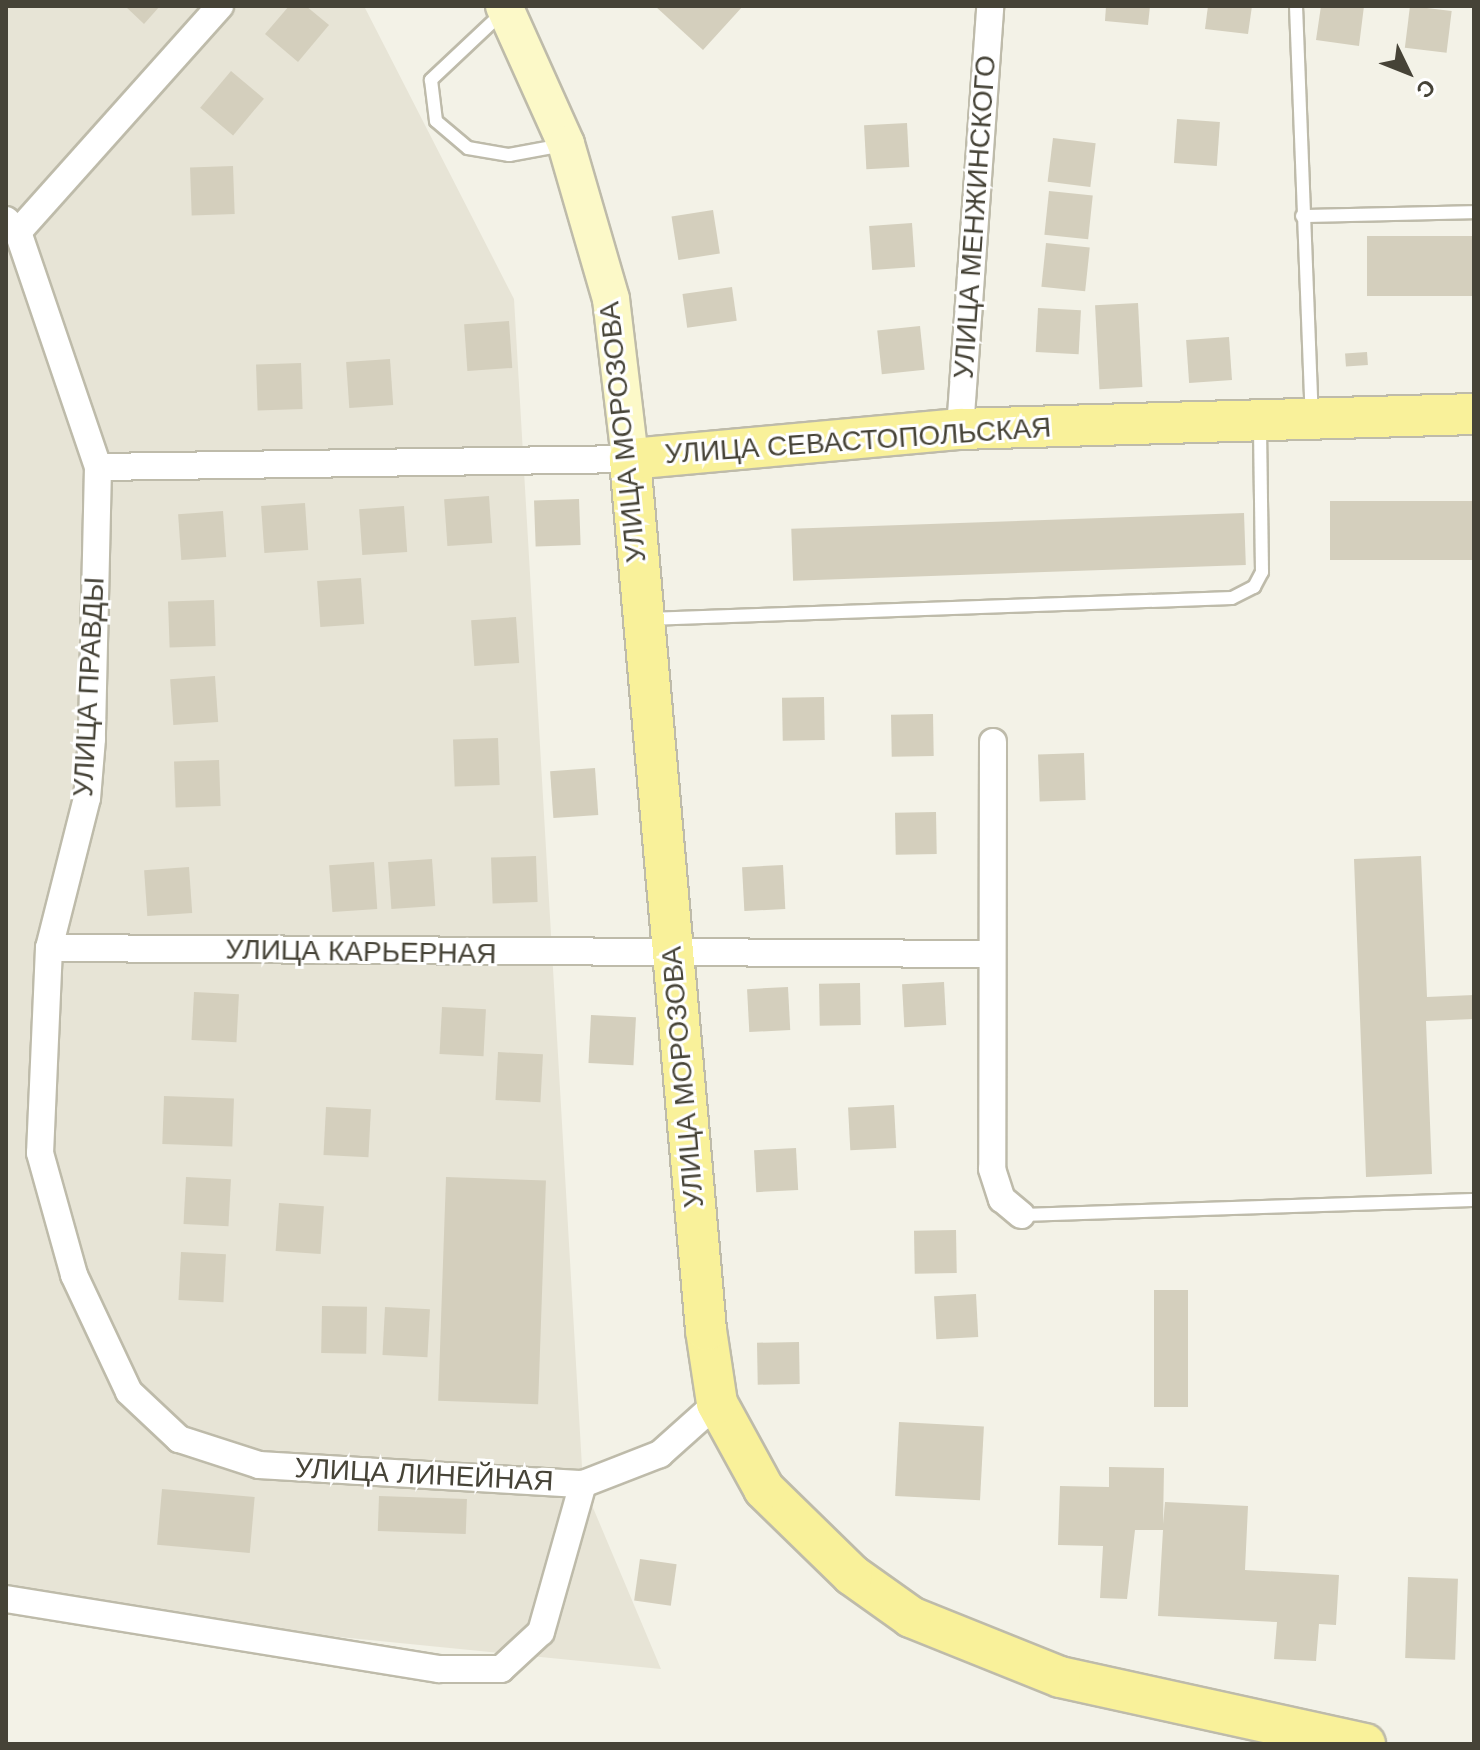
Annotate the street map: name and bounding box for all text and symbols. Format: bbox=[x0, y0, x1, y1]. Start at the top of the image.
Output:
north arrow bbox=[1368, 32, 1448, 112]
street label: УЛИЦА МЕНЖИНСКОГО bbox=[947, 54, 1003, 380]
text: С bbox=[1411, 74, 1440, 103]
street label: УЛИЦА МОРОЗОВА bbox=[593, 300, 653, 564]
street label: УЛИЦА СЕВАСТОПОЛЬСКАЯ bbox=[664, 411, 1052, 471]
street label: УЛИЦА ПРАВДЫ bbox=[66, 576, 112, 798]
street label: УЛИЦА КАРЬЕРНАЯ bbox=[225, 933, 497, 971]
street label: УЛИЦА МОРОЗОВА bbox=[655, 945, 711, 1209]
street label: УЛИЦА ЛИНЕЙНАЯ bbox=[294, 1451, 554, 1499]

